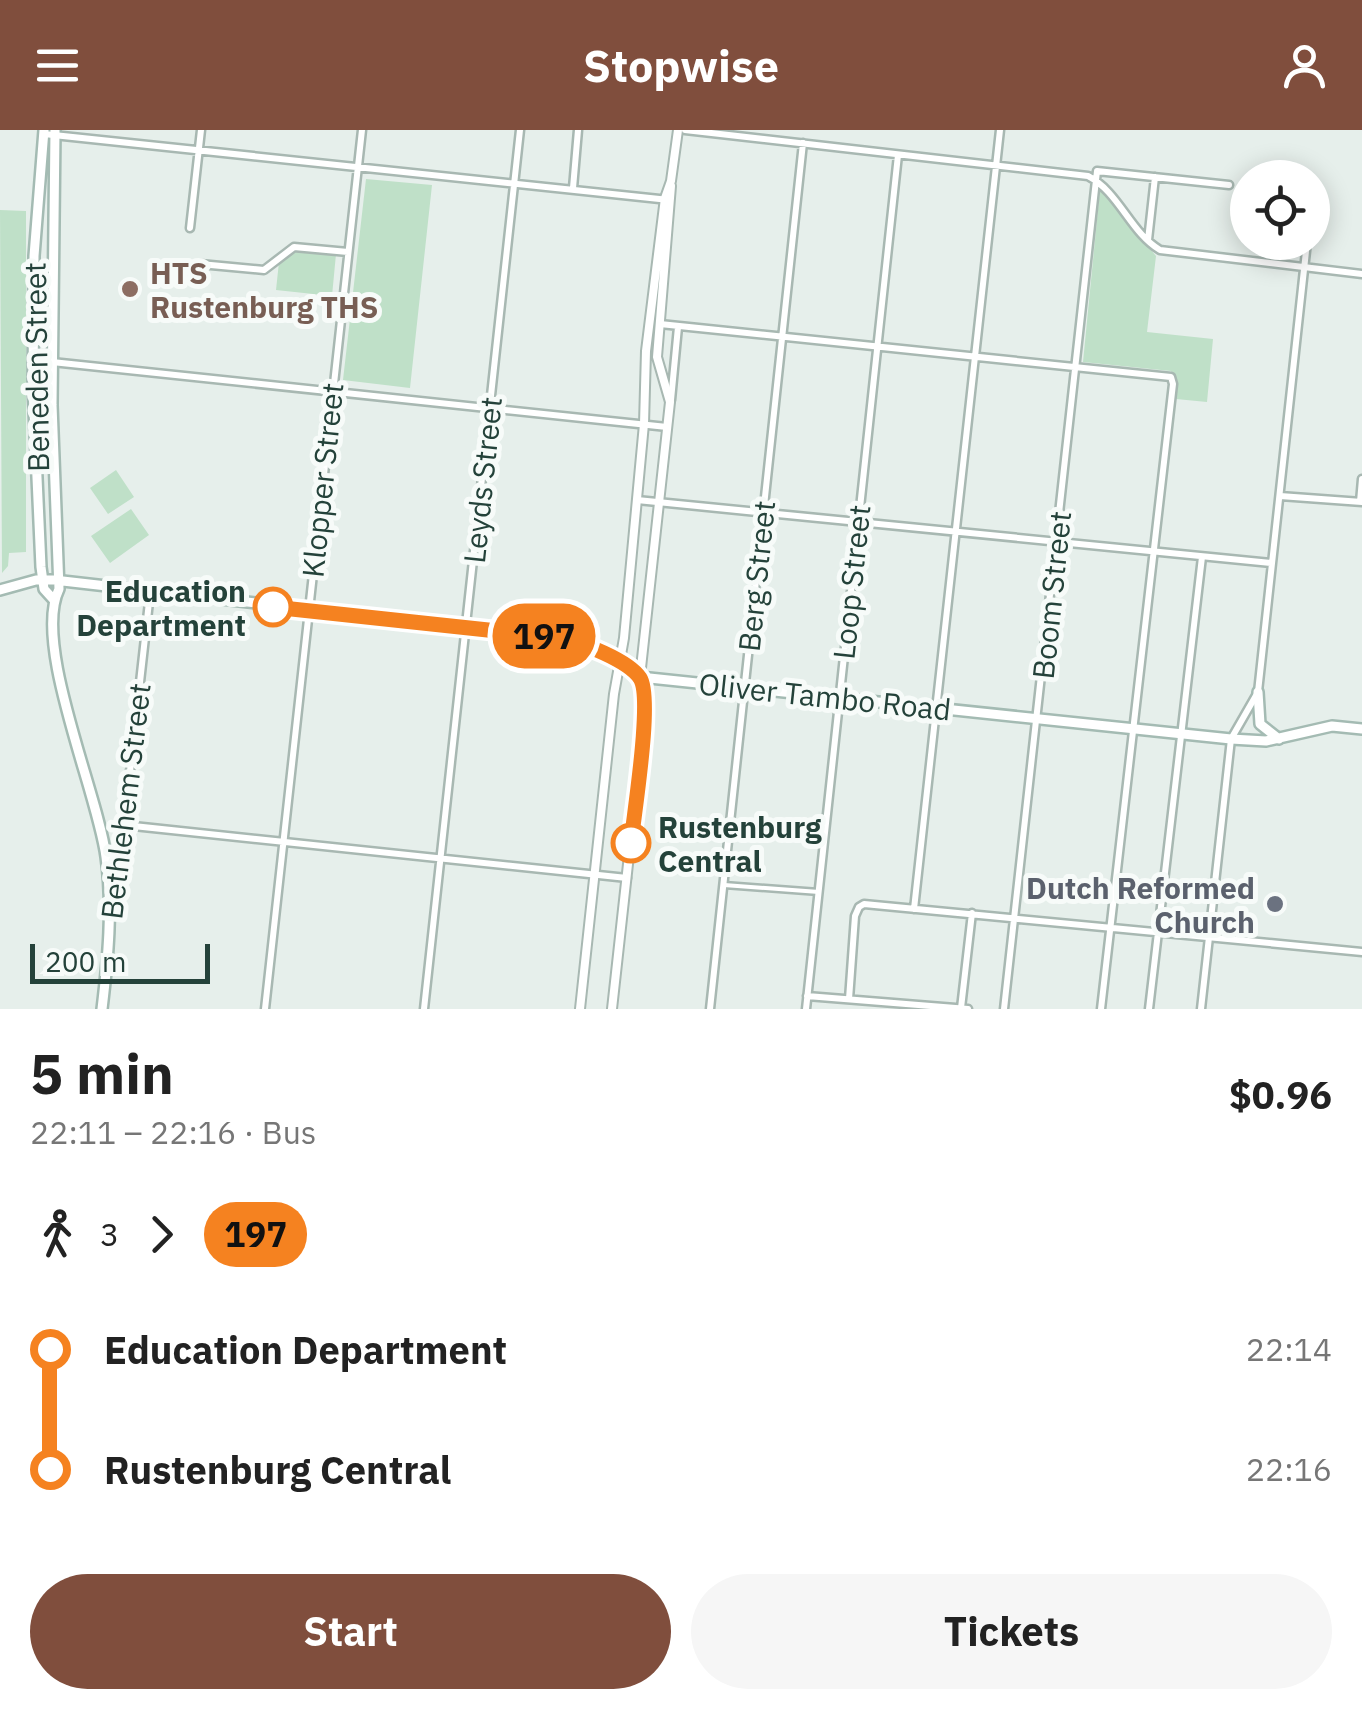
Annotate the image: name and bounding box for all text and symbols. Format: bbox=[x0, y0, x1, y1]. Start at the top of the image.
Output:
text: Stopwise bbox=[583, 36, 779, 94]
icon: menu bbox=[30, 38, 85, 93]
icon: person bbox=[1277, 38, 1332, 93]
map controls bbox=[1230, 160, 1330, 260]
button: locate bbox=[1230, 160, 1330, 260]
place label: HTS Rustenburg THS bbox=[150, 253, 379, 326]
street label: Beneden Street bbox=[15, 262, 57, 472]
marker: HTS Rustenburg THS bbox=[119, 278, 141, 300]
street label: Klopper Street bbox=[292, 381, 352, 579]
street label: Leyds Street bbox=[454, 395, 510, 565]
street label: Berg Street bbox=[729, 499, 783, 653]
street label: Loop Street bbox=[824, 503, 878, 661]
street label: Boom Street bbox=[1023, 509, 1079, 681]
place label: Education Department bbox=[76, 571, 246, 644]
marker: Education Department bbox=[254, 588, 292, 626]
line badge: 197 bbox=[486, 604, 602, 668]
text: 197 bbox=[512, 613, 576, 659]
street label: Oliver Tambo Road bbox=[697, 663, 953, 729]
street label: Bethlehem Street bbox=[91, 681, 159, 921]
place label: Rustenburg Central bbox=[658, 807, 822, 880]
marker: Rustenburg Central bbox=[612, 824, 650, 862]
place label: Dutch Reformed Church bbox=[1026, 868, 1255, 941]
marker: Dutch Reformed Church bbox=[1264, 893, 1286, 915]
scale bar bbox=[30, 939, 210, 984]
text: 200 m bbox=[45, 943, 126, 980]
text: 5 min bbox=[30, 1038, 174, 1109]
text: $0.96 bbox=[1229, 1070, 1332, 1119]
text: 22:11 – 22:16 · Bus bbox=[30, 1111, 316, 1153]
icon: walk bbox=[30, 1207, 85, 1262]
icon: forward bbox=[134, 1207, 189, 1262]
text: 197 bbox=[224, 1211, 287, 1257]
text: 3 bbox=[100, 1213, 119, 1255]
text: Education Department bbox=[104, 1325, 507, 1374]
text: 22:14 bbox=[1246, 1328, 1332, 1370]
text: Rustenburg Central bbox=[104, 1445, 451, 1494]
text: 22:16 bbox=[1246, 1448, 1332, 1490]
button: Start bbox=[30, 1574, 671, 1689]
button: Tickets bbox=[691, 1574, 1332, 1689]

